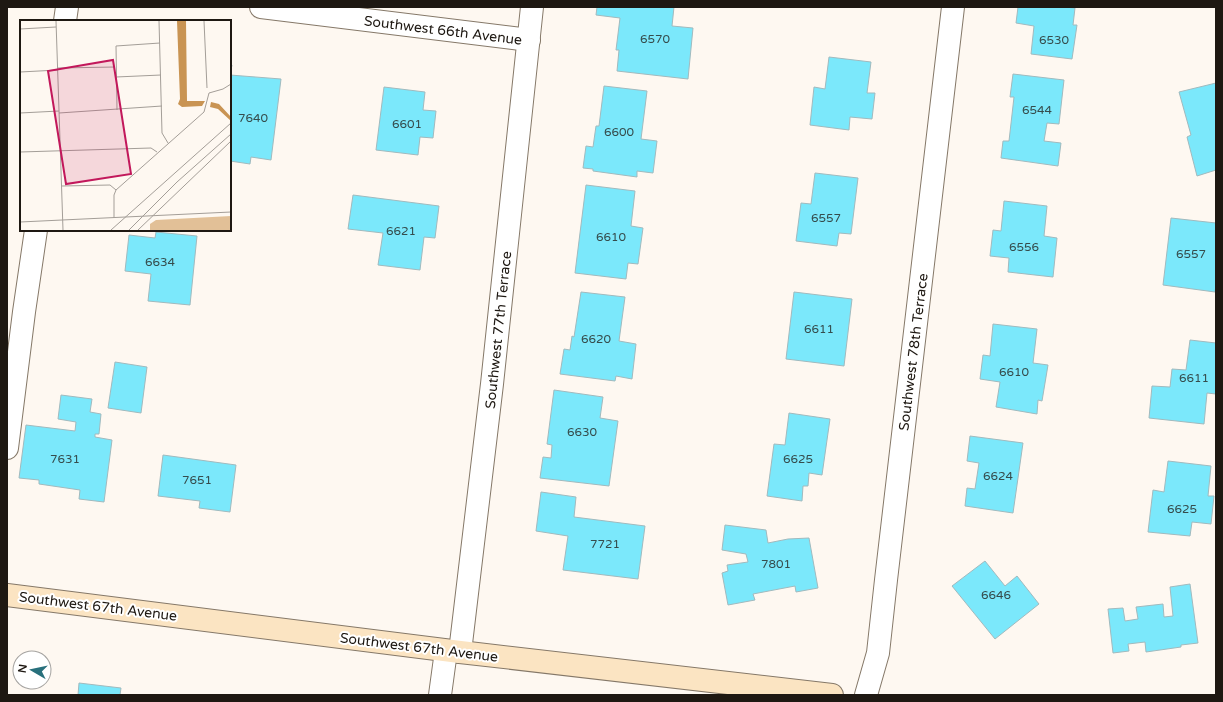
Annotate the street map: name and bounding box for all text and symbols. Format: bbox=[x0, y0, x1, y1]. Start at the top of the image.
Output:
street label: Southwest 66th Avenue bbox=[363, 12, 523, 49]
inset map bbox=[20, 20, 231, 231]
house number: 6570 bbox=[640, 32, 671, 46]
house number: 6530 bbox=[1039, 33, 1070, 47]
house number: 6544 bbox=[1022, 103, 1053, 117]
house number: 7640 bbox=[238, 111, 269, 125]
house number: 6601 bbox=[392, 117, 422, 131]
house number: 6600 bbox=[604, 125, 635, 139]
house number: 6557 bbox=[811, 211, 841, 225]
house number: 6621 bbox=[386, 224, 416, 238]
house number: 6610 bbox=[596, 230, 627, 244]
house number: 6556 bbox=[1009, 240, 1039, 254]
house number: 6557 bbox=[1176, 247, 1206, 261]
street label: Southwest 77th Terrace bbox=[482, 250, 515, 410]
house number: 6634 bbox=[145, 255, 176, 269]
street label: Southwest 78th Terrace bbox=[895, 272, 932, 432]
house number: 6611 bbox=[804, 322, 834, 336]
house number: 6620 bbox=[581, 332, 612, 346]
house number: 6610 bbox=[999, 365, 1030, 379]
house number: 6611 bbox=[1179, 371, 1209, 385]
house number: 6630 bbox=[567, 425, 598, 439]
house number: 7631 bbox=[50, 452, 80, 466]
house number: 6625 bbox=[783, 452, 813, 466]
house number: 6624 bbox=[983, 469, 1014, 483]
house number: 7651 bbox=[182, 473, 212, 487]
house number: 6625 bbox=[1167, 502, 1197, 516]
house number: 7721 bbox=[590, 537, 620, 551]
house number: 7801 bbox=[761, 557, 791, 571]
street label: Southwest 67th Avenue bbox=[18, 588, 178, 625]
house number: 6646 bbox=[981, 588, 1011, 602]
street label: Southwest 67th Avenue bbox=[339, 629, 499, 666]
north arrow bbox=[12, 650, 52, 690]
text: N bbox=[16, 663, 30, 674]

